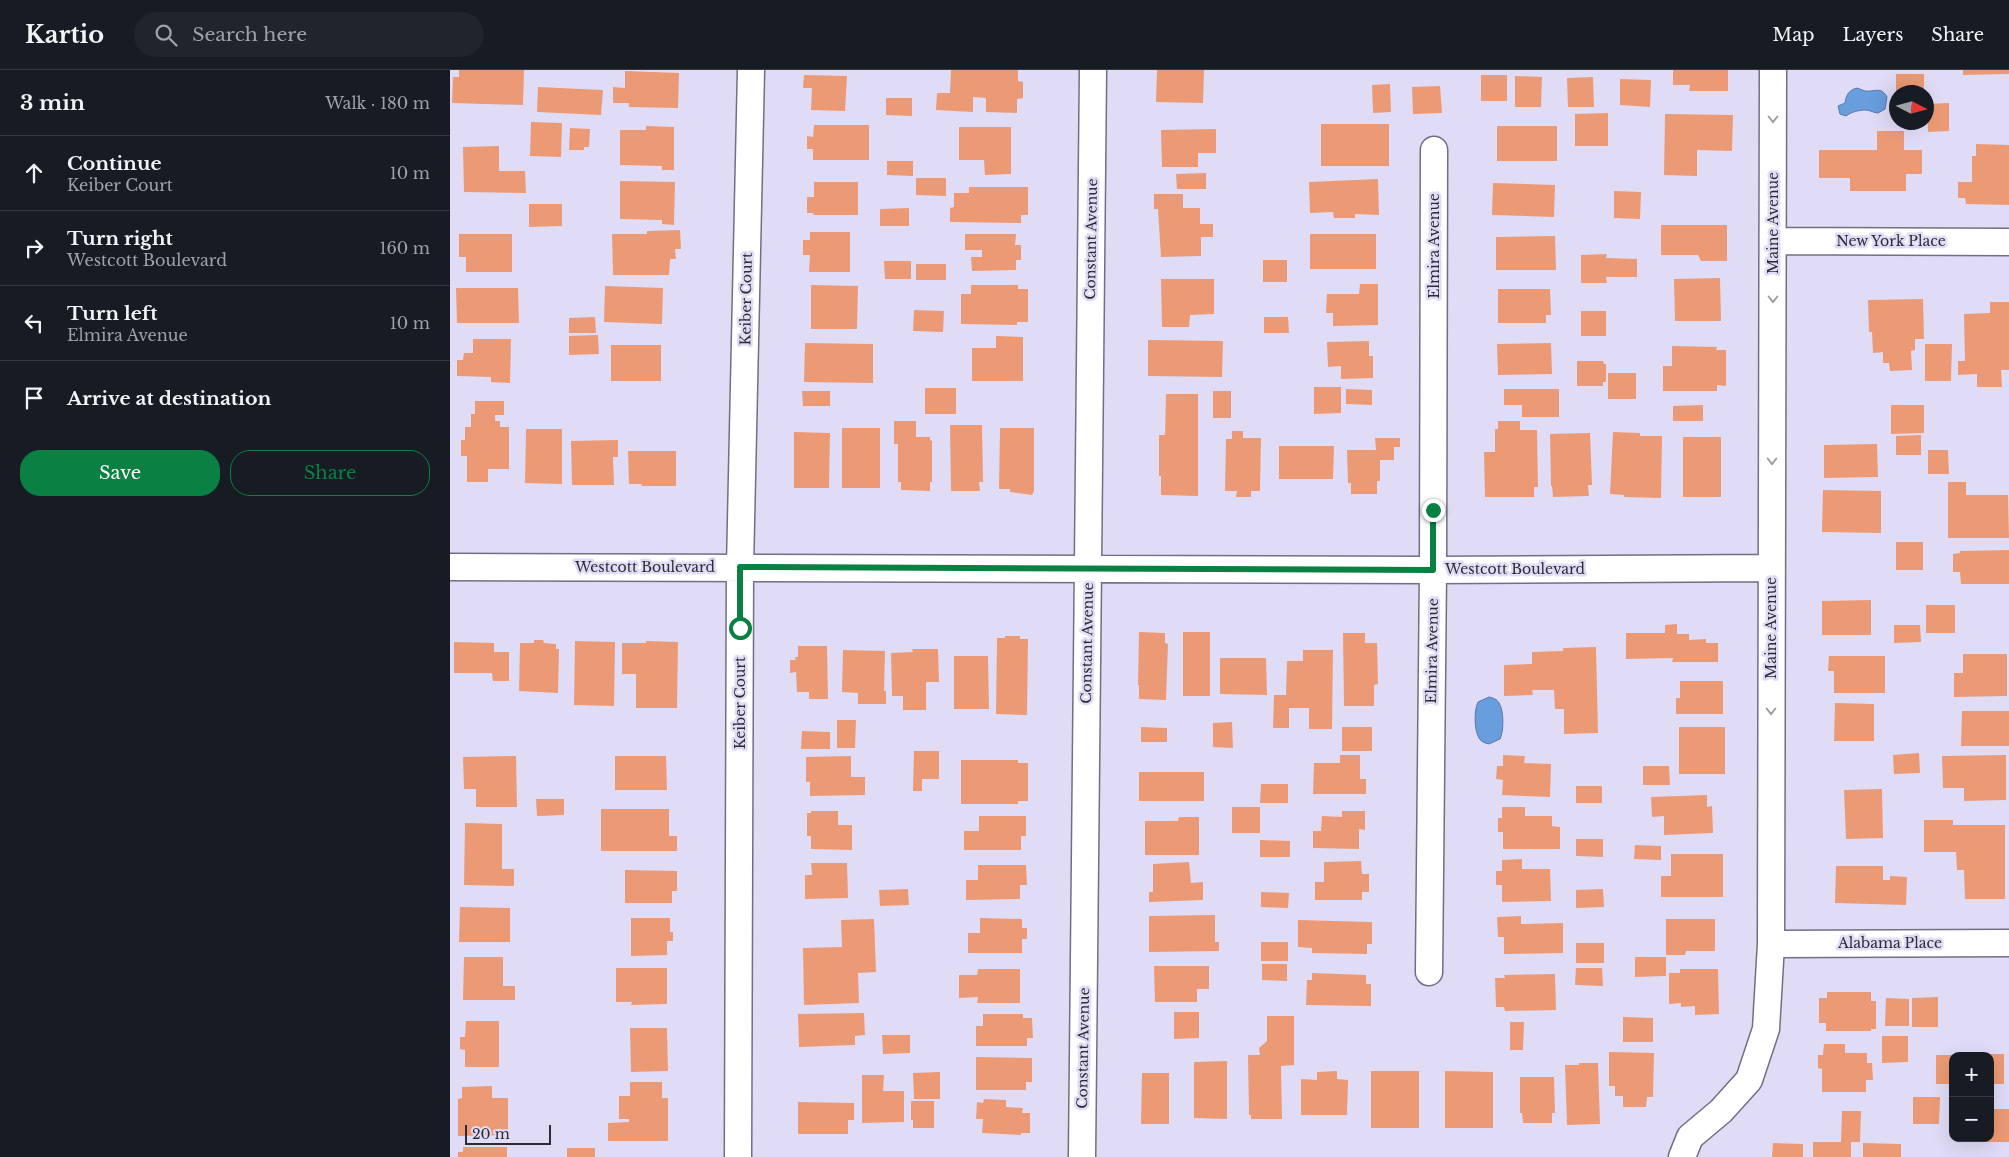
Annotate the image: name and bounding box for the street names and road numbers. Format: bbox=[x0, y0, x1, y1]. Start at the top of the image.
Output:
street label: Maine Avenue bbox=[1764, 172, 1782, 274]
street label: Constant Avenue bbox=[1081, 178, 1101, 300]
street label: Elmira Avenue bbox=[1425, 193, 1443, 299]
street label: New York Place bbox=[1836, 232, 1946, 250]
street label: Keiber Court bbox=[736, 252, 756, 345]
street label: Westcott Boulevard bbox=[574, 558, 716, 576]
street label: Westcott Boulevard bbox=[1444, 560, 1586, 578]
street label: Maine Avenue bbox=[1762, 577, 1780, 679]
street label: Constant Avenue bbox=[1077, 582, 1097, 704]
street label: Elmira Avenue bbox=[1422, 598, 1442, 704]
street label: Keiber Court bbox=[731, 656, 749, 749]
street label: Alabama Place bbox=[1837, 934, 1942, 952]
street label: Constant Avenue bbox=[1073, 987, 1093, 1109]

